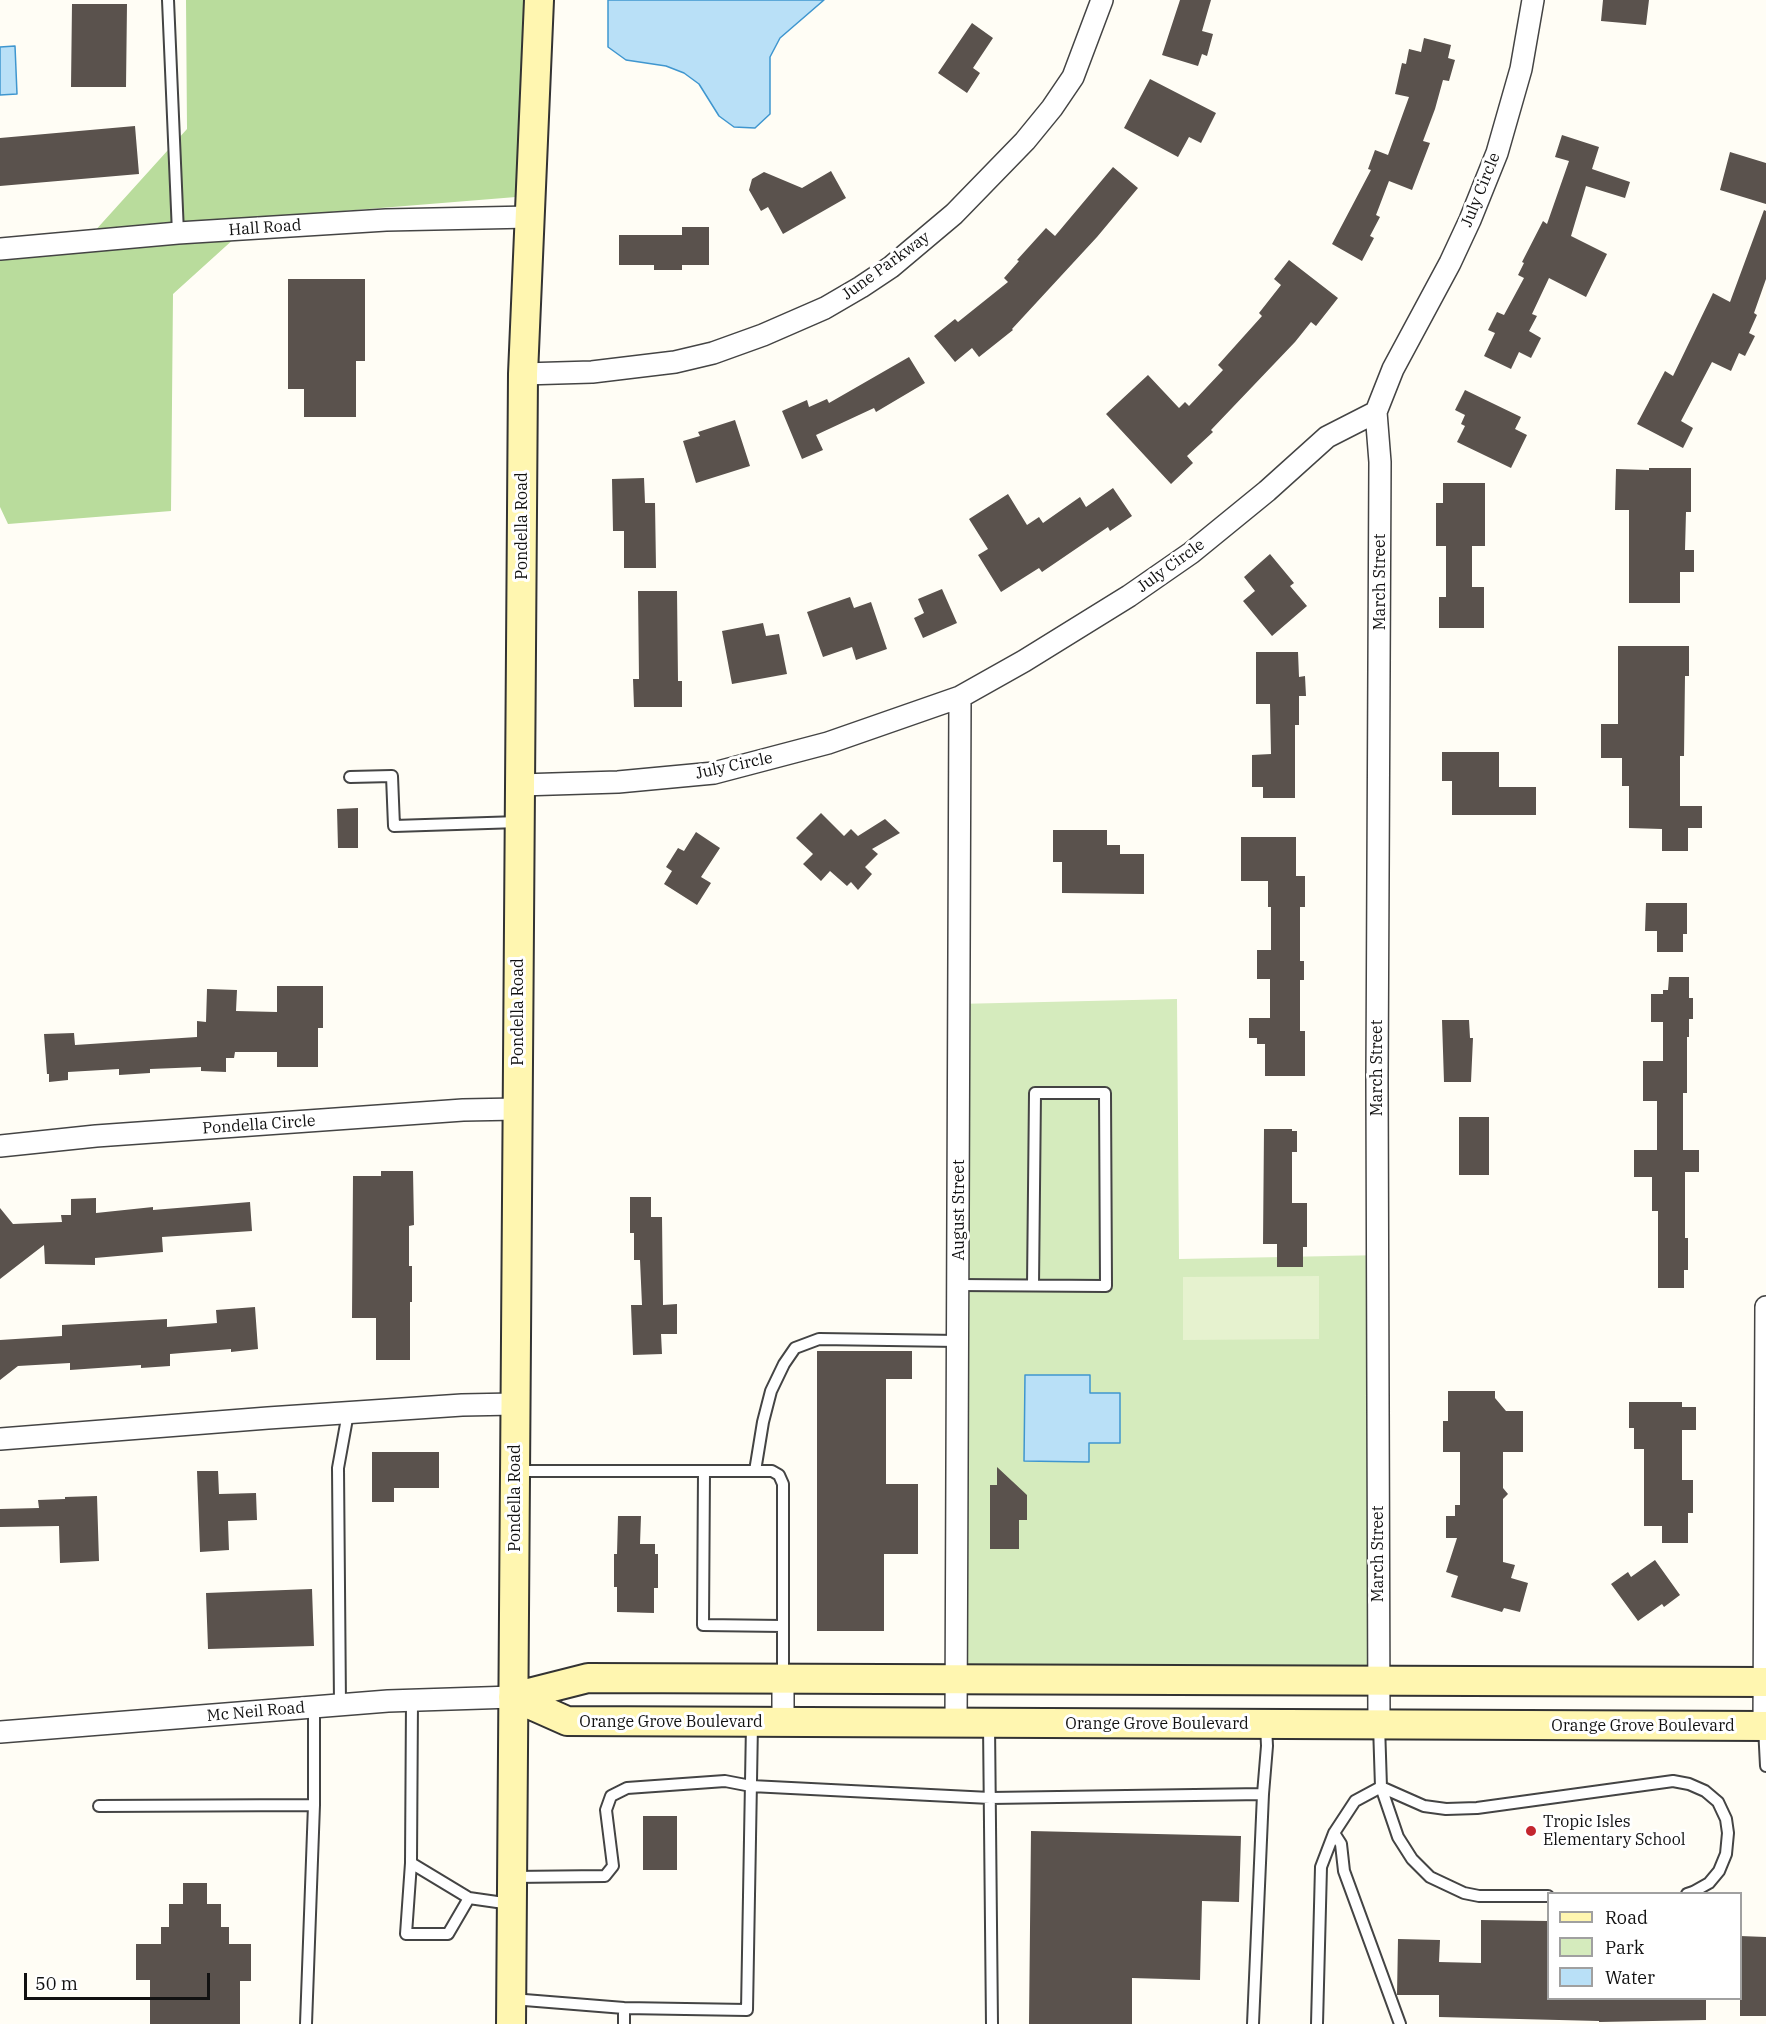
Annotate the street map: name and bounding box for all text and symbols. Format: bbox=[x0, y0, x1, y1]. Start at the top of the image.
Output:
street label: July Circle bbox=[1457, 150, 1505, 230]
street label: Hall Road bbox=[228, 216, 302, 240]
street label: June Parkway bbox=[838, 228, 934, 304]
street label: Pondella Road bbox=[512, 472, 532, 580]
street label: March Street bbox=[1370, 534, 1390, 630]
street label: July Circle bbox=[1134, 535, 1208, 597]
street label: July Circle bbox=[694, 748, 774, 784]
street label: Pondella Road bbox=[508, 958, 528, 1066]
street label: March Street bbox=[1367, 1020, 1387, 1116]
street label: Pondella Circle bbox=[202, 1111, 316, 1139]
street label: August Street bbox=[949, 1159, 969, 1261]
street label: Pondella Road bbox=[505, 1444, 525, 1552]
street label: March Street bbox=[1368, 1506, 1388, 1602]
street label: Mc Neil Road bbox=[206, 1698, 306, 1726]
street label: Orange Grove Boulevard bbox=[579, 1712, 763, 1732]
street label: Orange Grove Boulevard bbox=[1065, 1714, 1249, 1734]
street label: Orange Grove Boulevard bbox=[1551, 1716, 1735, 1736]
place label: Tropic Isles Elementary School bbox=[1543, 1812, 1686, 1850]
marker: Tropic Isles Elementary School bbox=[1524, 1824, 1538, 1838]
legend bbox=[1547, 1892, 1742, 2000]
text: Road bbox=[1605, 1906, 1648, 1929]
text: Park bbox=[1605, 1936, 1644, 1959]
scale bar bbox=[27, 1961, 213, 1999]
text: Water bbox=[1605, 1966, 1655, 1989]
text: 50 m bbox=[35, 1972, 78, 1995]

